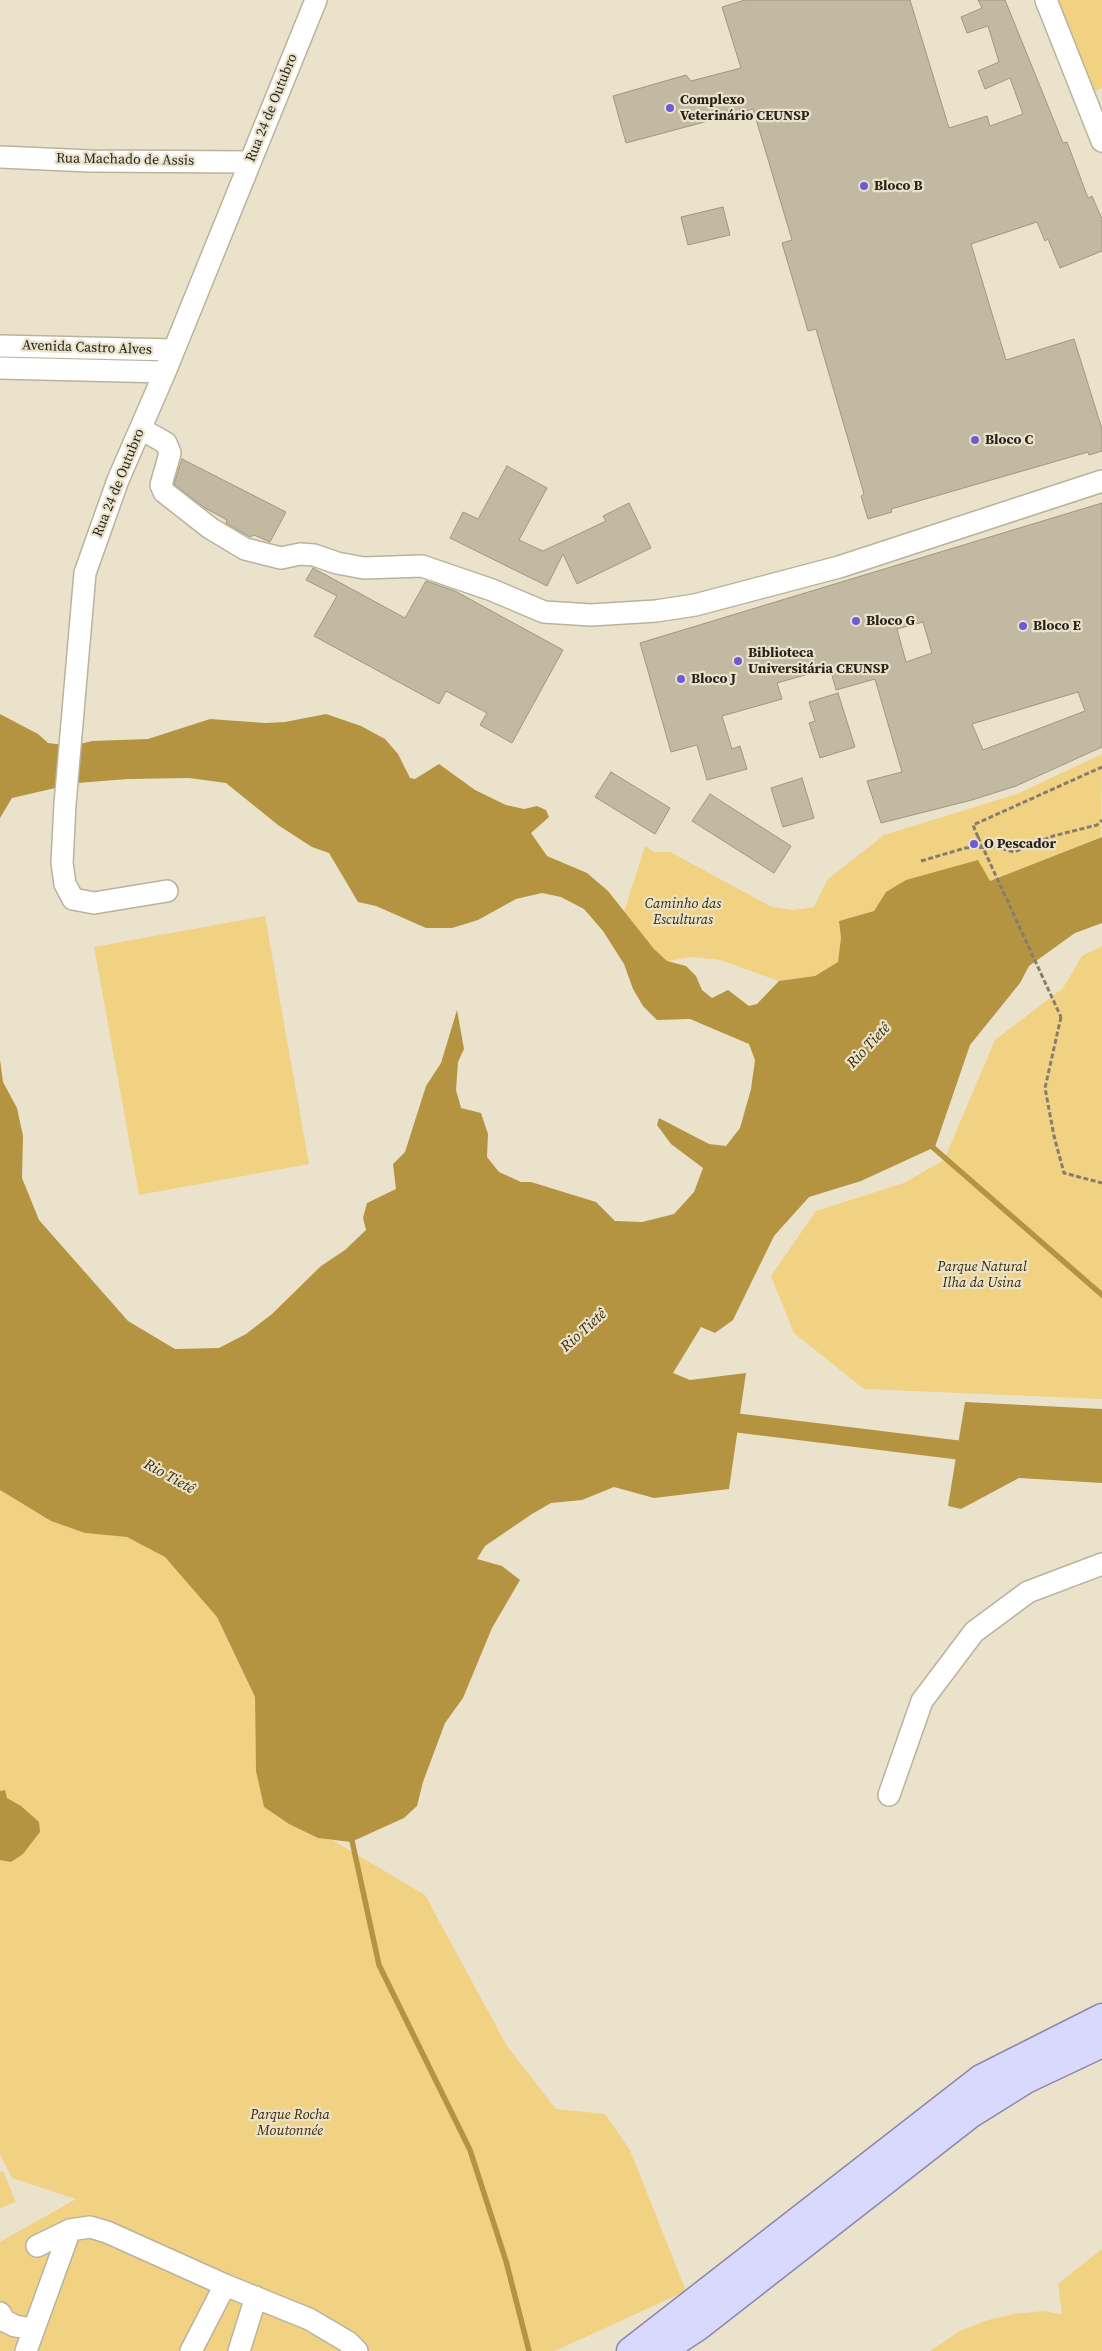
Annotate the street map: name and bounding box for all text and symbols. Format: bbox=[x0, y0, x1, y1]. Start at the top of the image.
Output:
street label: Rua 24 de Outubro bbox=[243, 51, 301, 165]
place label: Complexo Veterinário CEUNSP bbox=[680, 92, 809, 124]
marker: Complexo Veterinário CEUNSP bbox=[664, 102, 676, 114]
street label: Rua Machado de Assis bbox=[56, 150, 194, 170]
place label: Bloco B bbox=[874, 178, 923, 194]
marker: Bloco B bbox=[858, 180, 870, 192]
street label: Avenida Castro Alves bbox=[22, 337, 152, 359]
street label: Rua 24 de Outubro bbox=[90, 426, 148, 540]
place label: Bloco C bbox=[985, 432, 1033, 448]
marker: Bloco C bbox=[969, 434, 981, 446]
place label: Bloco G bbox=[866, 613, 915, 629]
marker: Bloco G bbox=[850, 615, 862, 627]
place label: Bloco E bbox=[1033, 618, 1081, 634]
marker: Bloco E bbox=[1017, 620, 1029, 632]
place label: Biblioteca Universitária CEUNSP bbox=[748, 645, 889, 678]
marker: Biblioteca Universitária CEUNSP bbox=[732, 655, 744, 667]
place label: Bloco J bbox=[691, 671, 736, 687]
marker: Bloco J bbox=[675, 673, 687, 685]
place label: O Pescador bbox=[984, 836, 1056, 852]
marker: O Pescador bbox=[968, 838, 980, 850]
park label: Caminho das Esculturas bbox=[645, 896, 721, 929]
water label: Rio Tietê bbox=[844, 1020, 894, 1072]
park label: Parque Natural Ilha da Usina bbox=[937, 1259, 1027, 1292]
water label: Rio Tietê bbox=[557, 1306, 611, 1356]
water label: Rio Tietê bbox=[140, 1456, 198, 1498]
park label: Parque Rocha Moutonnée bbox=[250, 2107, 330, 2140]

